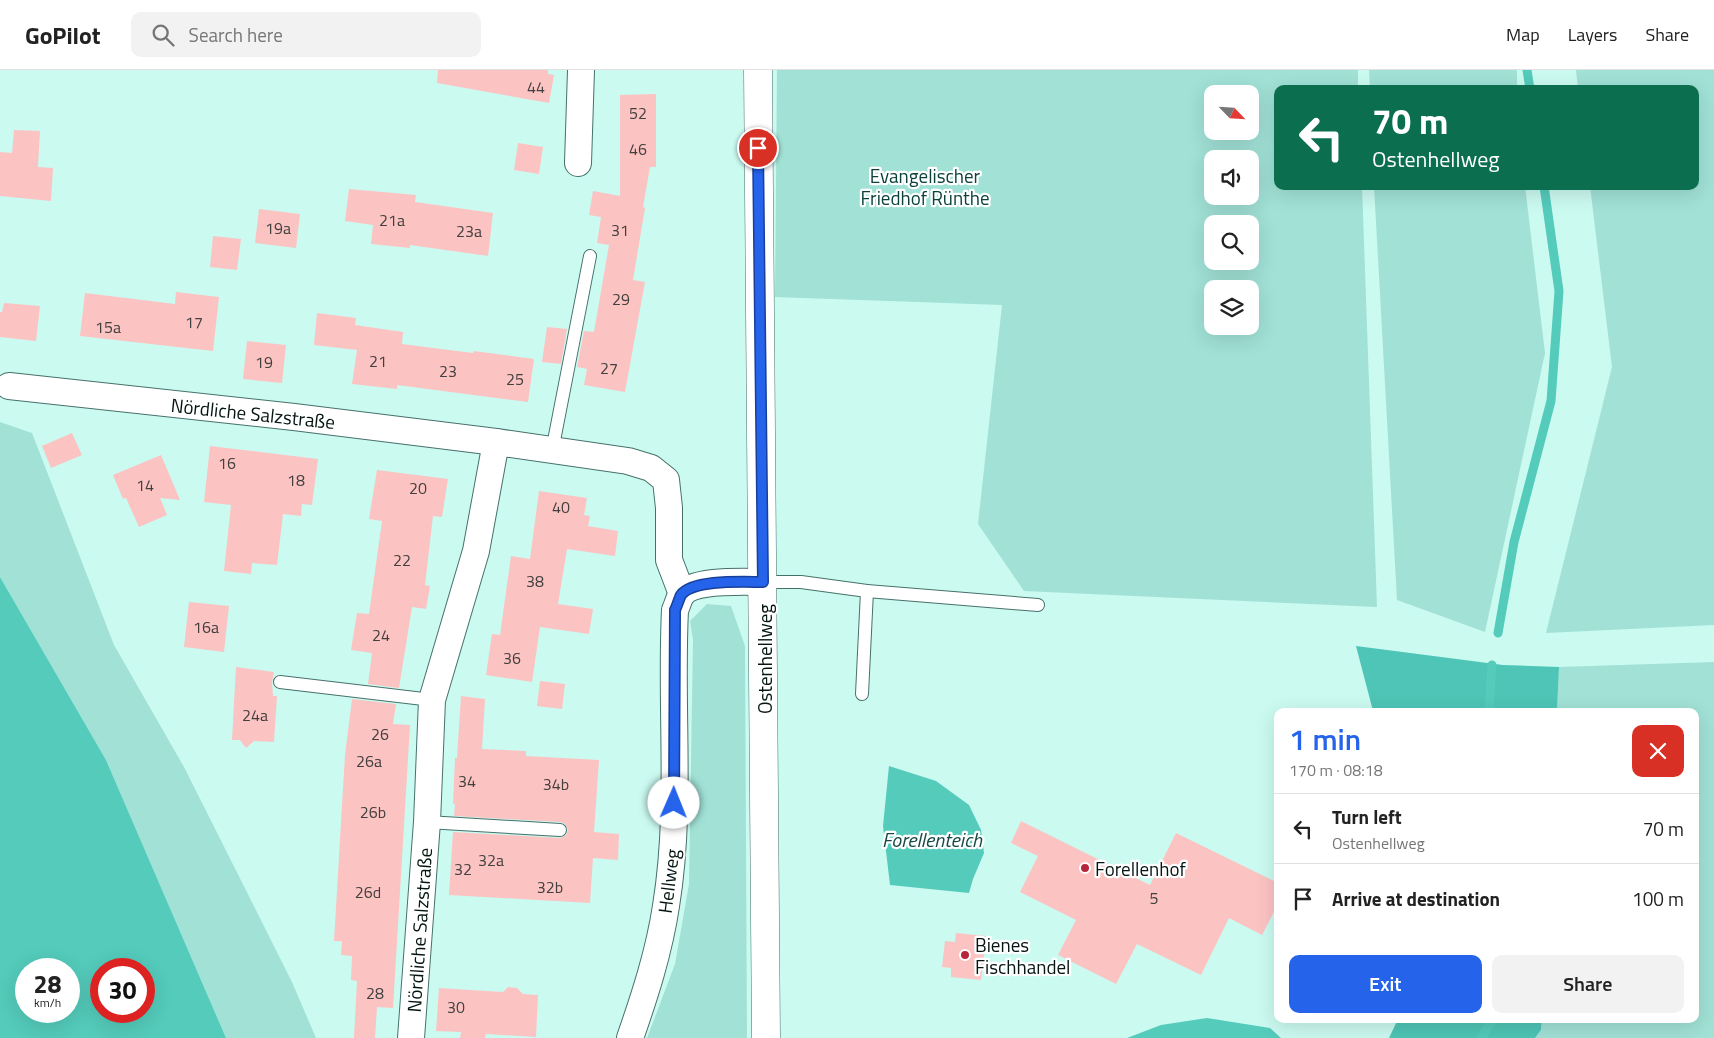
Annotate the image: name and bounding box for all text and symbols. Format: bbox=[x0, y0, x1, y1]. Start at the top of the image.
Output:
search box bbox=[131, 12, 481, 57]
text: GoPilot bbox=[25, 17, 101, 53]
text: Search here bbox=[189, 20, 283, 49]
icon: search bbox=[149, 21, 177, 49]
text: Map bbox=[1506, 21, 1540, 48]
text: Layers bbox=[1568, 21, 1617, 48]
text: Share bbox=[1645, 21, 1689, 48]
house number: 44 bbox=[527, 75, 545, 99]
north arrow bbox=[1204, 85, 1259, 140]
map controls bbox=[1204, 85, 1259, 335]
text: 70 m bbox=[1372, 94, 1448, 148]
house number: 52 bbox=[629, 101, 647, 125]
icon: left bbox=[1289, 105, 1354, 170]
pin bbox=[737, 127, 779, 169]
icon: arrive bbox=[744, 134, 772, 162]
house number: 46 bbox=[629, 137, 647, 161]
text: Ostenhellweg bbox=[1372, 142, 1500, 176]
button: sound bbox=[1204, 150, 1259, 205]
park label: Evangelischer Friedhof Rünthe bbox=[860, 161, 990, 212]
house number: 21a bbox=[379, 208, 405, 232]
button: search bbox=[1204, 215, 1259, 270]
house number: 19a bbox=[265, 216, 291, 240]
house number: 31 bbox=[611, 218, 629, 242]
house number: 23a bbox=[456, 219, 482, 243]
button: layers bbox=[1204, 280, 1259, 335]
house number: 29 bbox=[612, 287, 630, 311]
house number: 17 bbox=[185, 310, 203, 334]
house number: 15a bbox=[95, 315, 121, 339]
house number: 21 bbox=[369, 349, 387, 373]
house number: 19 bbox=[255, 350, 273, 374]
house number: 27 bbox=[600, 356, 618, 380]
house number: 23 bbox=[439, 359, 457, 383]
house number: 25 bbox=[506, 367, 524, 391]
street label: Nördliche Salzstraße bbox=[169, 390, 337, 436]
house number: 16 bbox=[218, 451, 236, 475]
house number: 18 bbox=[287, 468, 305, 492]
house number: 14 bbox=[136, 473, 154, 497]
house number: 20 bbox=[409, 476, 427, 500]
house number: 40 bbox=[552, 495, 570, 519]
house number: 22 bbox=[393, 548, 411, 572]
house number: 38 bbox=[526, 569, 544, 593]
street label: Ostenhellweg bbox=[750, 604, 779, 714]
house number: 16a bbox=[193, 615, 219, 639]
house number: 24 bbox=[372, 623, 390, 647]
house number: 36 bbox=[503, 646, 521, 670]
house number: 24a bbox=[242, 703, 268, 727]
text: 1 min bbox=[1289, 716, 1361, 762]
house number: 26 bbox=[371, 722, 389, 746]
button: close bbox=[1632, 725, 1684, 777]
house number: 26a bbox=[356, 749, 382, 773]
text: 170 m · 08:18 bbox=[1289, 758, 1383, 782]
house number: 34 bbox=[458, 769, 476, 793]
house number: 34b bbox=[543, 772, 569, 796]
position arrow bbox=[647, 776, 699, 828]
house number: 26b bbox=[360, 800, 386, 824]
text: Turn left bbox=[1332, 802, 1402, 831]
text: 70 m bbox=[1643, 814, 1684, 843]
icon: left bbox=[1289, 815, 1317, 843]
water label: Forellenteich bbox=[882, 824, 983, 855]
text: Ostenhellweg bbox=[1332, 831, 1425, 855]
street label: Nördliche Salzstraße bbox=[399, 847, 439, 1013]
street label: Hellweg bbox=[650, 847, 686, 915]
house number: 32a bbox=[478, 848, 504, 872]
place label: Forellenhof bbox=[1095, 854, 1186, 883]
house number: 32 bbox=[454, 857, 472, 881]
marker: Forellenhof bbox=[1079, 862, 1091, 874]
house number: 32b bbox=[537, 875, 563, 899]
house number: 26d bbox=[355, 880, 381, 904]
text: Arrive at destination bbox=[1332, 884, 1500, 913]
text: 100 m bbox=[1632, 884, 1684, 913]
icon: arrive bbox=[1289, 885, 1317, 913]
house number: 5 bbox=[1150, 886, 1159, 910]
place label: Bienes Fischhandel bbox=[975, 930, 1070, 981]
marker: Bienes Fischhandel bbox=[959, 949, 971, 961]
button: Exit bbox=[1289, 955, 1482, 1013]
button: Share bbox=[1492, 955, 1684, 1013]
speed limit sign: 30 bbox=[90, 958, 155, 1023]
text: 28 bbox=[33, 965, 62, 1003]
house number: 28 bbox=[366, 981, 384, 1005]
text: km/h bbox=[34, 993, 61, 1012]
house number: 30 bbox=[447, 995, 465, 1019]

